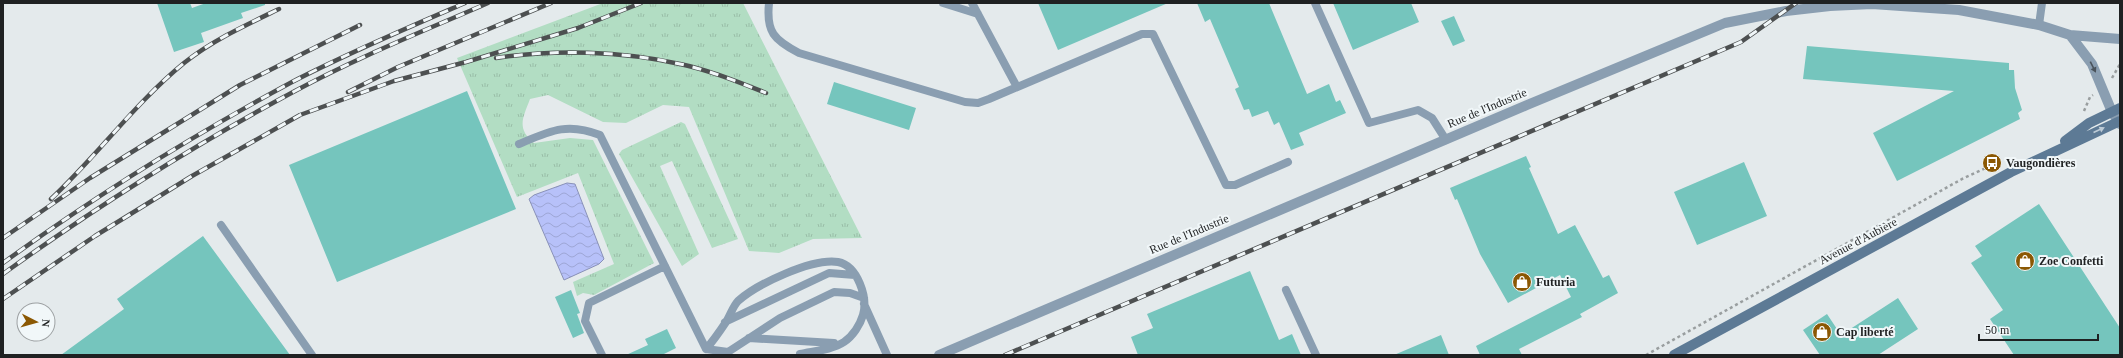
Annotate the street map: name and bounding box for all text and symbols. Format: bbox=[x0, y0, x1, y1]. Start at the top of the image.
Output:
one-way arrow bbox=[2089, 61, 2096, 72]
street label: Rue de l'Industrie bbox=[1445, 85, 1529, 131]
one-way arrow bbox=[2093, 127, 2104, 133]
bus stop icon: Vaugondières bbox=[1981, 152, 2003, 174]
place label: Vaugondières bbox=[2006, 156, 2076, 170]
street label: Rue de l'Industrie bbox=[1147, 211, 1231, 257]
street label: Avenue d'Aubière bbox=[1817, 215, 1899, 267]
shop icon: Zoe Confetti bbox=[2014, 250, 2036, 272]
place label: Zoe Confetti bbox=[2039, 254, 2104, 268]
shop icon: Futuria bbox=[1511, 271, 1533, 293]
place label: Futuria bbox=[1536, 275, 1575, 289]
north arrow bbox=[16, 302, 56, 342]
scale bar bbox=[1979, 316, 2098, 342]
text: N bbox=[40, 318, 52, 328]
shop icon: Cap liberté bbox=[1811, 321, 1833, 343]
text: 50 m bbox=[1985, 323, 2010, 337]
place label: Cap liberté bbox=[1836, 325, 1894, 339]

